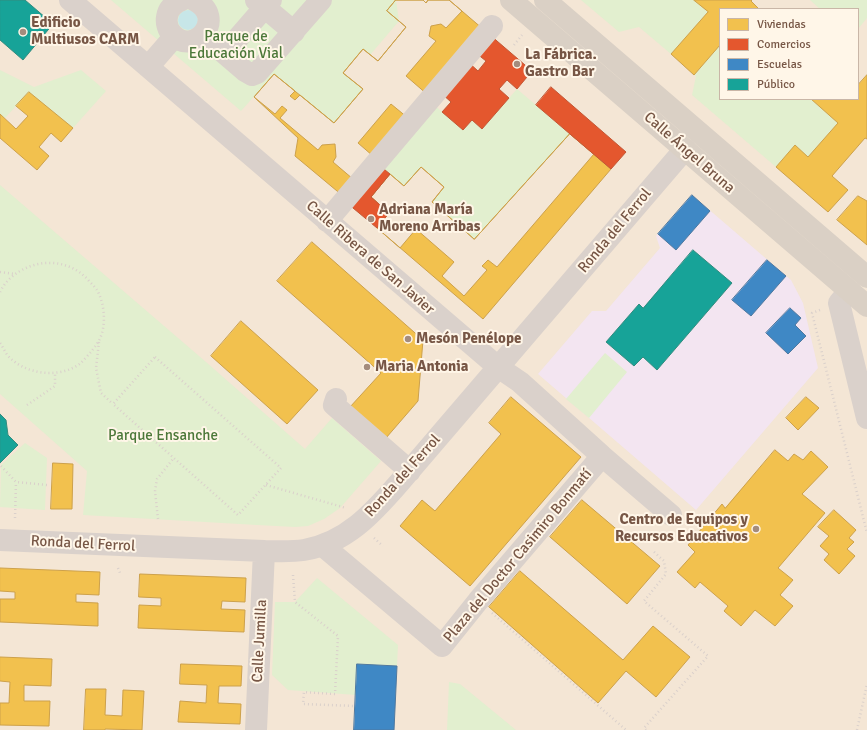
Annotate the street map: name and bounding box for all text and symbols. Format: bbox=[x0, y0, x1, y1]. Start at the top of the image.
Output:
legend bbox=[719, 8, 859, 100]
place label: Edificio Multiusos CARM bbox=[31, 14, 139, 49]
text: Viviendas bbox=[757, 17, 806, 32]
marker: Edificio Multiusos CARM bbox=[18, 27, 28, 37]
park label: Parque de Educación Vial bbox=[189, 28, 283, 63]
text: Comercios bbox=[757, 37, 811, 52]
place label: La Fábrica. Gastro Bar bbox=[525, 46, 597, 81]
text: Escuelas bbox=[757, 57, 802, 72]
marker: La Fábrica. Gastro Bar bbox=[512, 59, 522, 69]
text: Público bbox=[757, 77, 795, 92]
street label: Calle Ángel Bruna bbox=[640, 109, 738, 197]
street label: Ronda del Ferrol bbox=[574, 185, 656, 277]
street label: Calle Ribera de San Javier bbox=[302, 197, 438, 319]
place label: Adriana María Moreno Arribas bbox=[379, 201, 480, 236]
marker: Adriana María Moreno Arribas bbox=[366, 214, 376, 224]
place label: Mesón Penélope bbox=[416, 330, 521, 348]
marker: Mesón Penélope bbox=[403, 334, 413, 344]
place label: Maria Antonia bbox=[375, 358, 468, 376]
marker: Maria Antonia bbox=[362, 362, 372, 372]
park label: Parque Ensanche bbox=[108, 427, 218, 445]
street label: Ronda del Ferrol bbox=[361, 431, 445, 521]
street label: Plaza del Doctor Casimiro Bonmatí bbox=[440, 466, 596, 646]
place label: Centro de Equipos y Recursos Educativos bbox=[615, 511, 748, 546]
marker: Centro de Equipos y Recursos Educativos bbox=[751, 524, 761, 534]
street label: Ronda del Ferrol bbox=[30, 532, 136, 556]
street label: Calle Jumilla bbox=[249, 599, 271, 683]

